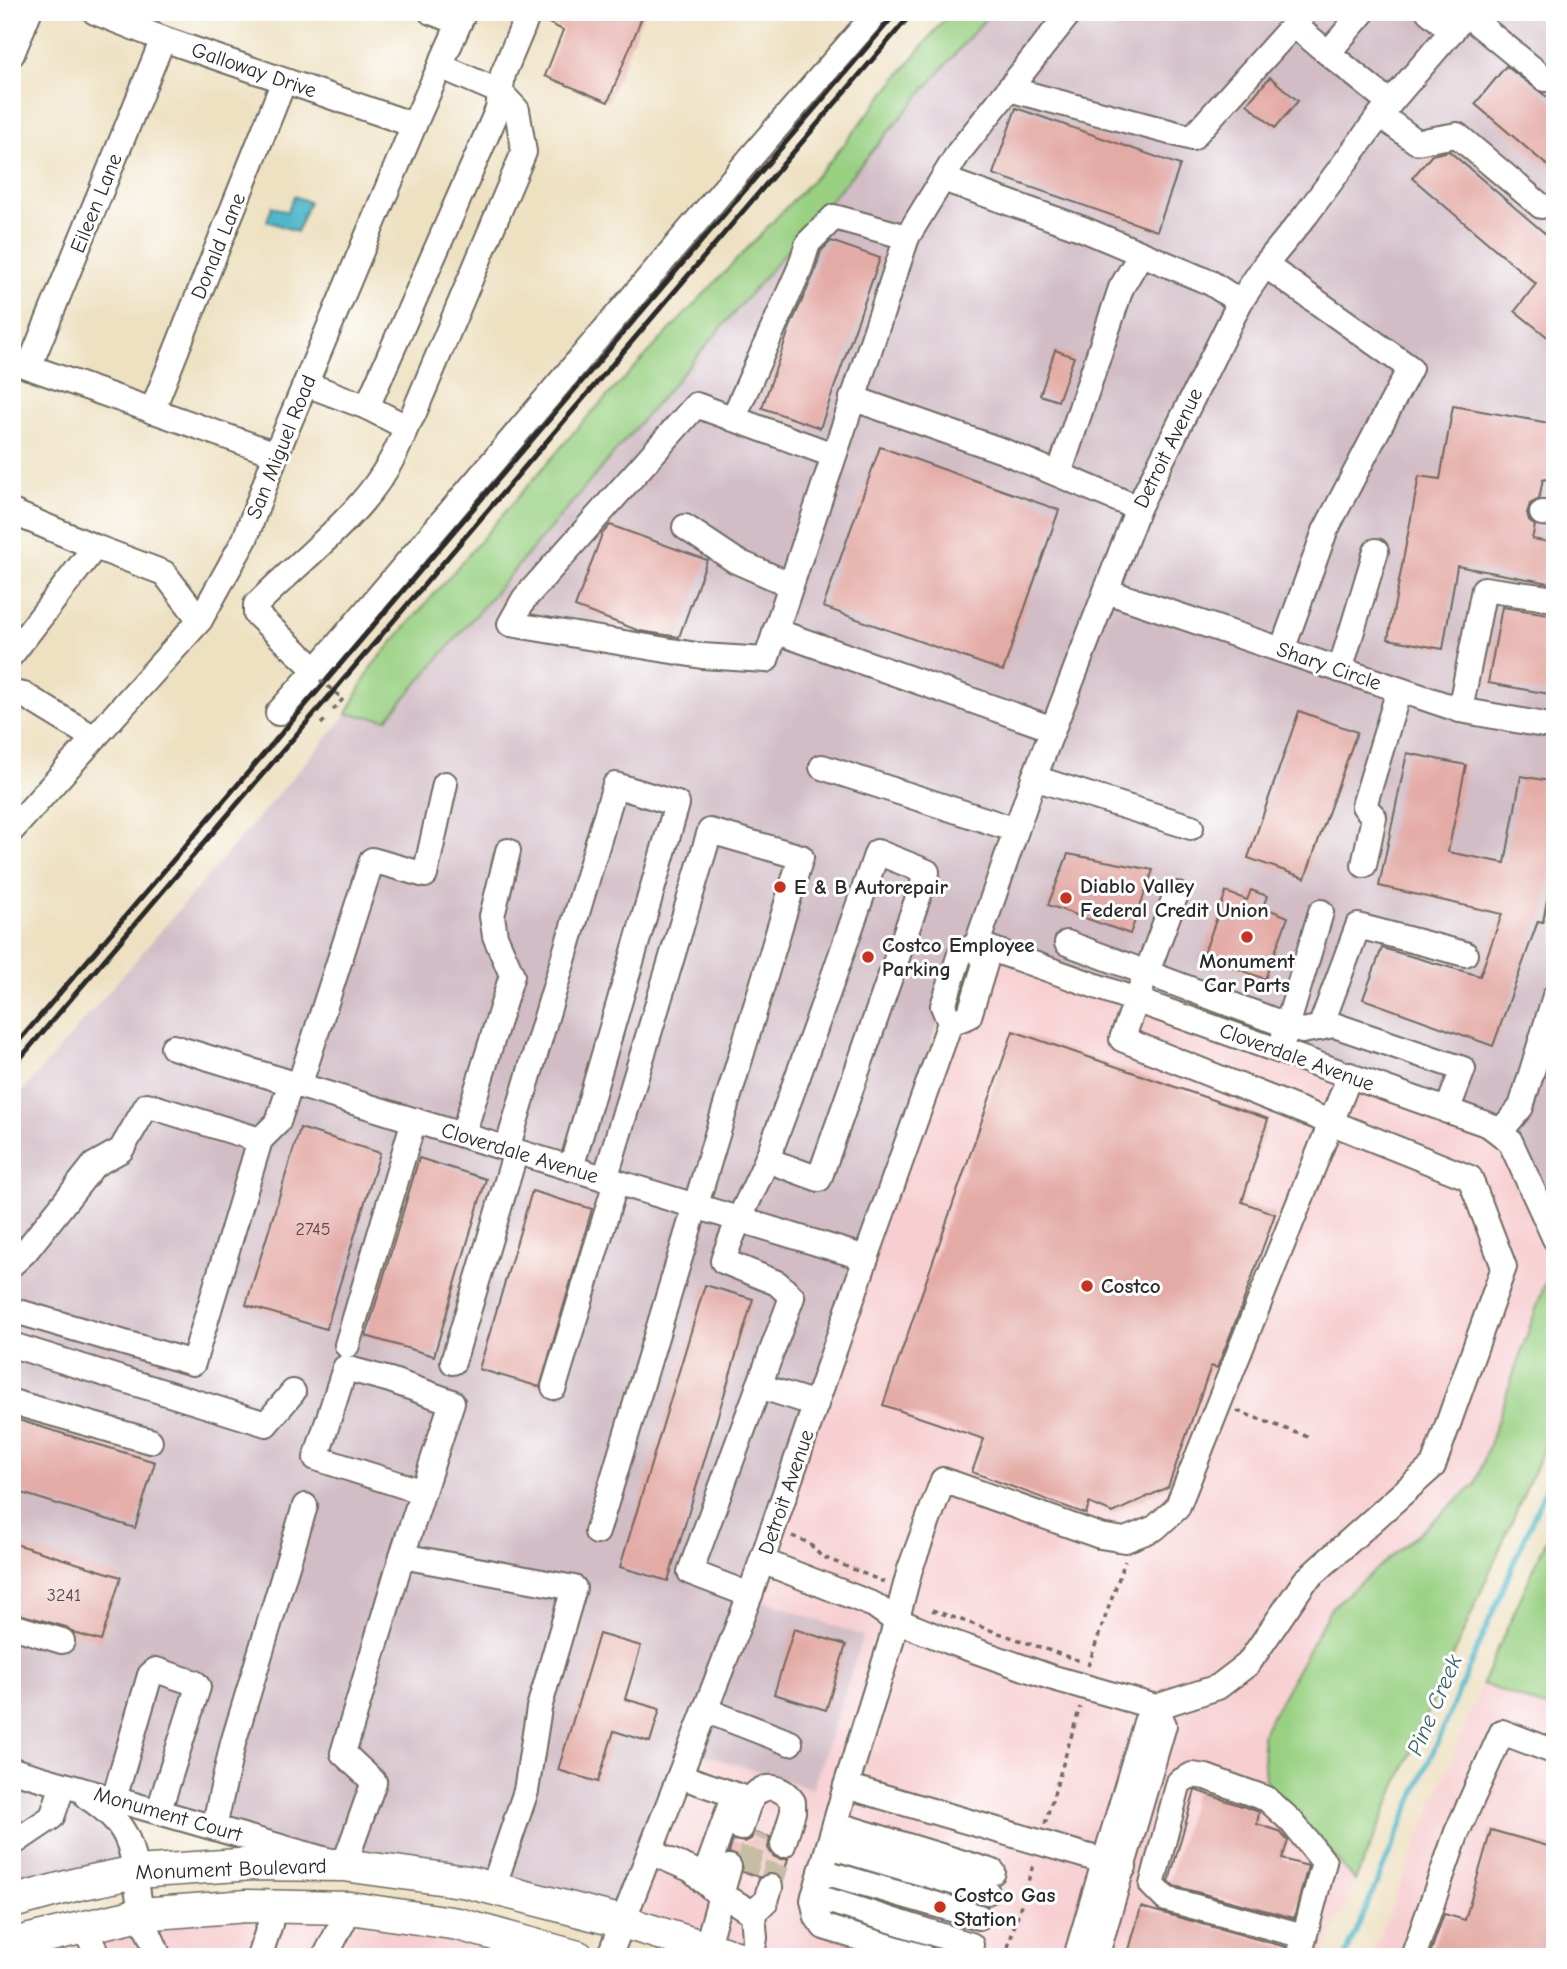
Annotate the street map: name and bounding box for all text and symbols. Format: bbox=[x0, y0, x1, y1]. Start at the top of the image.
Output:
street label: Galloway Drive bbox=[188, 37, 320, 103]
street label: Eileen Lane bbox=[65, 150, 127, 256]
street label: Donald Lane bbox=[186, 189, 250, 303]
street label: San Miguel Road bbox=[241, 372, 321, 522]
street label: Detroit Avenue bbox=[1129, 384, 1207, 512]
street label: Shary Circle bbox=[1274, 637, 1384, 695]
place label: Diablo Valley Federal Credit Union bbox=[1080, 874, 1269, 922]
place label: E & B Autorepair bbox=[794, 875, 948, 899]
marker: E & B Autorepair bbox=[772, 879, 788, 895]
marker: Diablo Valley Federal Credit Union bbox=[1058, 890, 1074, 906]
marker: Monument Car Parts bbox=[1239, 929, 1255, 945]
place label: Costco Employee Parking bbox=[882, 933, 1035, 981]
marker: Costco Employee Parking bbox=[860, 949, 876, 965]
place label: Monument Car Parts bbox=[1199, 949, 1296, 997]
street label: Cloverdale Avenue bbox=[1216, 1018, 1378, 1096]
street label: Cloverdale Avenue bbox=[439, 1118, 601, 1188]
house number: 2745 bbox=[296, 1219, 330, 1240]
place label: Costco bbox=[1101, 1274, 1161, 1298]
marker: Costco bbox=[1079, 1278, 1095, 1294]
street label: Detroit Avenue bbox=[753, 1426, 819, 1558]
house number: 3241 bbox=[47, 1585, 81, 1606]
water label: Pine Creek bbox=[1401, 1650, 1468, 1760]
street label: Monument Court bbox=[91, 1781, 246, 1847]
street label: Monument Boulevard bbox=[135, 1854, 327, 1884]
place label: Costco Gas Station bbox=[954, 1883, 1055, 1931]
marker: Costco Gas Station bbox=[932, 1899, 948, 1915]

